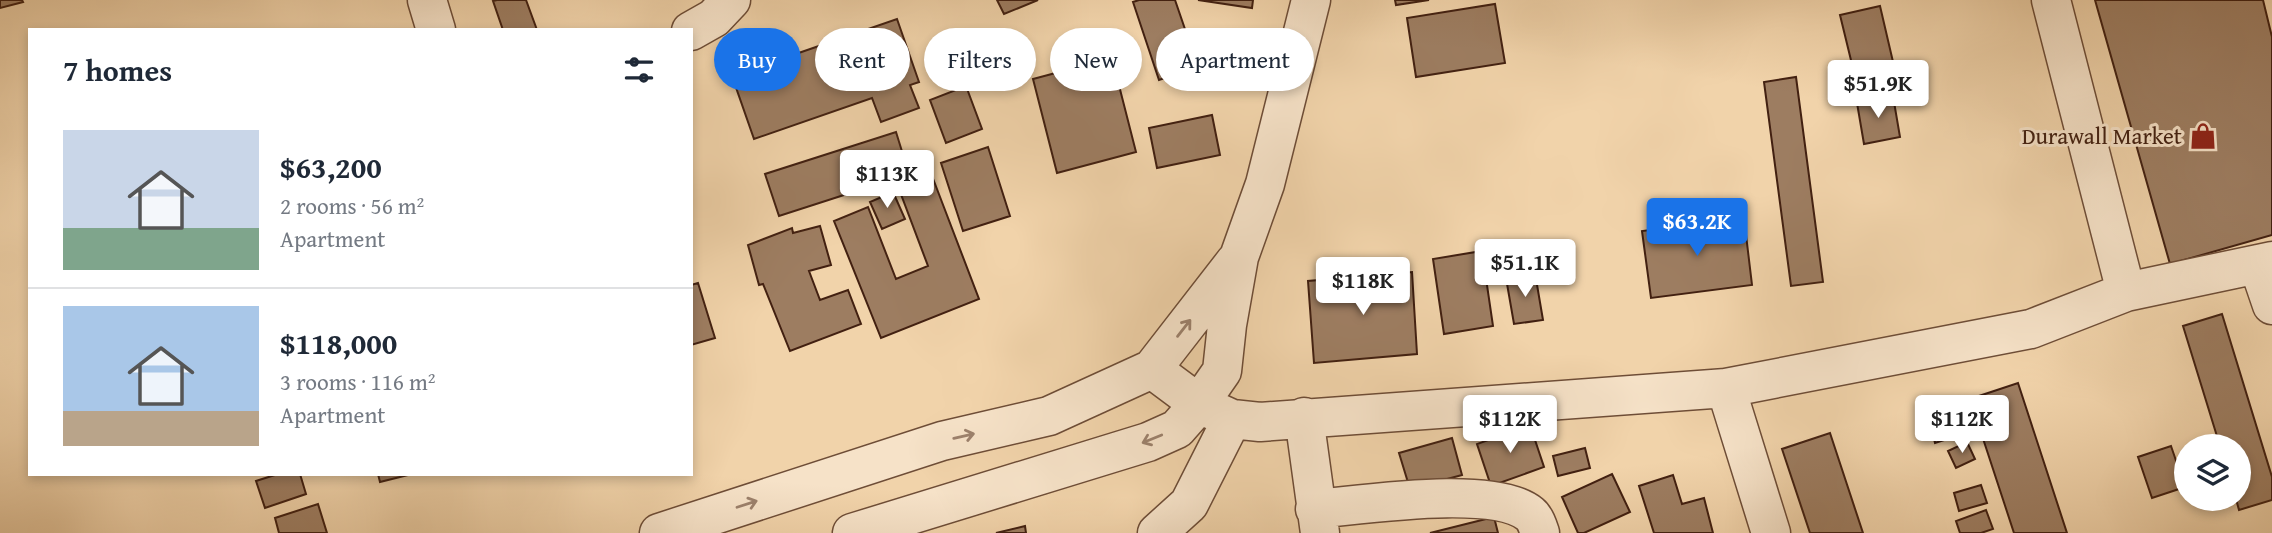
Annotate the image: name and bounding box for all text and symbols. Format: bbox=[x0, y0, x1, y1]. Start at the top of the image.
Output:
chip: Buy bbox=[714, 28, 801, 91]
chip: Rent bbox=[815, 28, 910, 91]
chip: Filters bbox=[924, 28, 1036, 91]
chip: New bbox=[1050, 28, 1142, 91]
chip: Apartment bbox=[1156, 28, 1314, 91]
text: 7 homes bbox=[63, 48, 172, 92]
icon: filters bbox=[620, 51, 658, 89]
pin: $51.9K bbox=[1821, 60, 1935, 120]
text: $51.9K bbox=[1844, 66, 1912, 99]
place label: Durawall Market bbox=[2022, 119, 2182, 152]
shop icon: Durawall Market bbox=[2188, 121, 2218, 151]
text: $63,200 bbox=[280, 145, 382, 189]
pin: $113K bbox=[838, 150, 936, 210]
text: $113K bbox=[856, 156, 918, 189]
icon: home bbox=[119, 158, 203, 242]
text: 2 rooms · 56 m² bbox=[280, 189, 424, 222]
pin: $63.2K bbox=[1640, 198, 1754, 258]
text: $63.2K bbox=[1663, 204, 1731, 237]
text: Apartment bbox=[280, 222, 385, 255]
pin: $51.1K bbox=[1468, 240, 1582, 299]
text: $51.1K bbox=[1491, 245, 1559, 278]
pin: $118K bbox=[1314, 258, 1412, 317]
text: $118K bbox=[1332, 263, 1394, 296]
one-way arrow bbox=[1176, 320, 1191, 338]
text: $118,000 bbox=[280, 321, 397, 365]
icon: home bbox=[119, 334, 203, 418]
text: 3 rooms · 116 m² bbox=[280, 365, 435, 398]
pin: $112K bbox=[1461, 396, 1559, 455]
pin: $112K bbox=[1913, 396, 2011, 455]
text: Apartment bbox=[280, 398, 385, 431]
text: $112K bbox=[1479, 401, 1541, 434]
text: $112K bbox=[1931, 401, 1993, 434]
one-way arrow bbox=[952, 428, 975, 442]
one-way arrow bbox=[1142, 434, 1164, 447]
map controls bbox=[2174, 434, 2251, 511]
button: layers bbox=[2174, 434, 2251, 511]
one-way arrow bbox=[736, 497, 758, 509]

